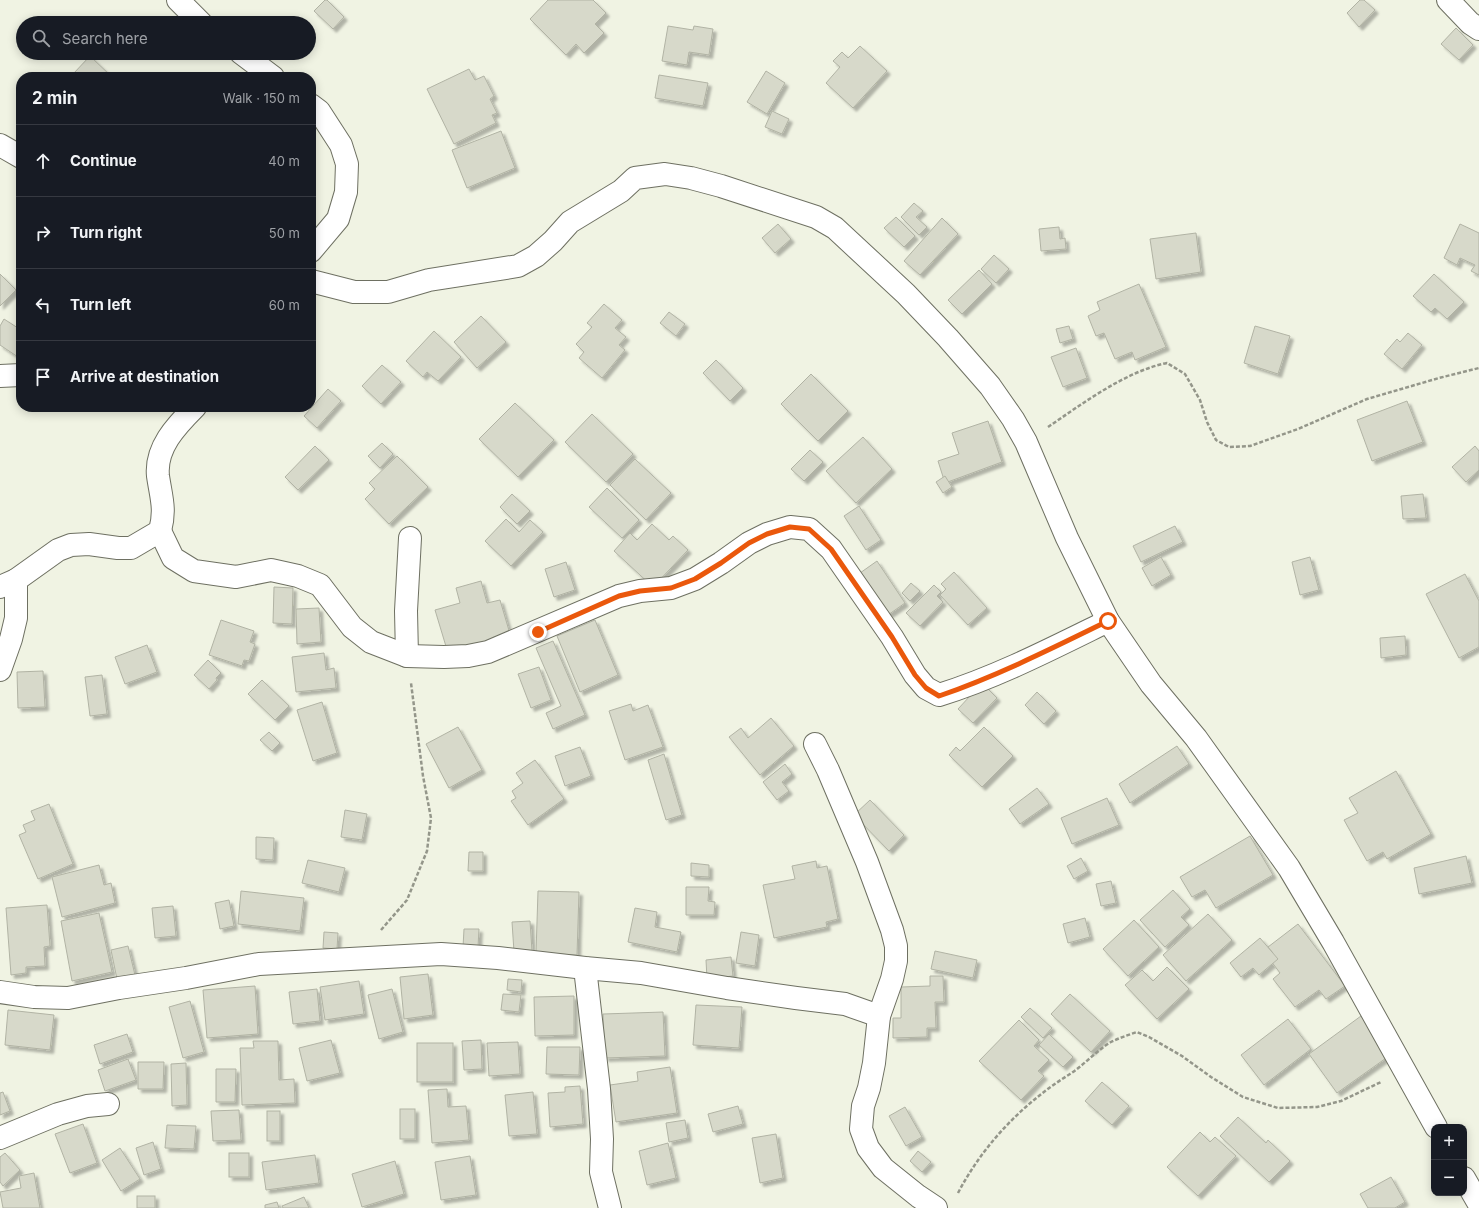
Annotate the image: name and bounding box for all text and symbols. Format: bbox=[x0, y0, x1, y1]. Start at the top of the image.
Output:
search box bbox=[16, 16, 316, 60]
icon: search bbox=[30, 27, 52, 49]
text: Search here bbox=[62, 29, 148, 48]
text: 2 min bbox=[32, 88, 77, 108]
text: Walk · 150 m bbox=[223, 90, 300, 106]
icon: ahead bbox=[32, 150, 54, 172]
text: Continue bbox=[70, 151, 137, 170]
text: 40 m bbox=[268, 153, 300, 169]
icon: right bbox=[32, 222, 54, 244]
text: Turn right bbox=[70, 223, 142, 242]
text: 50 m bbox=[269, 225, 300, 241]
icon: left bbox=[32, 294, 54, 316]
text: Turn left bbox=[70, 295, 131, 314]
text: 60 m bbox=[269, 297, 300, 313]
icon: arrive bbox=[32, 366, 54, 388]
text: Arrive at destination bbox=[70, 367, 219, 386]
route start bbox=[1099, 612, 1117, 630]
route end bbox=[529, 623, 547, 641]
map controls bbox=[1431, 1124, 1467, 1196]
button: + bbox=[1431, 1124, 1467, 1160]
button: − bbox=[1431, 1160, 1467, 1196]

